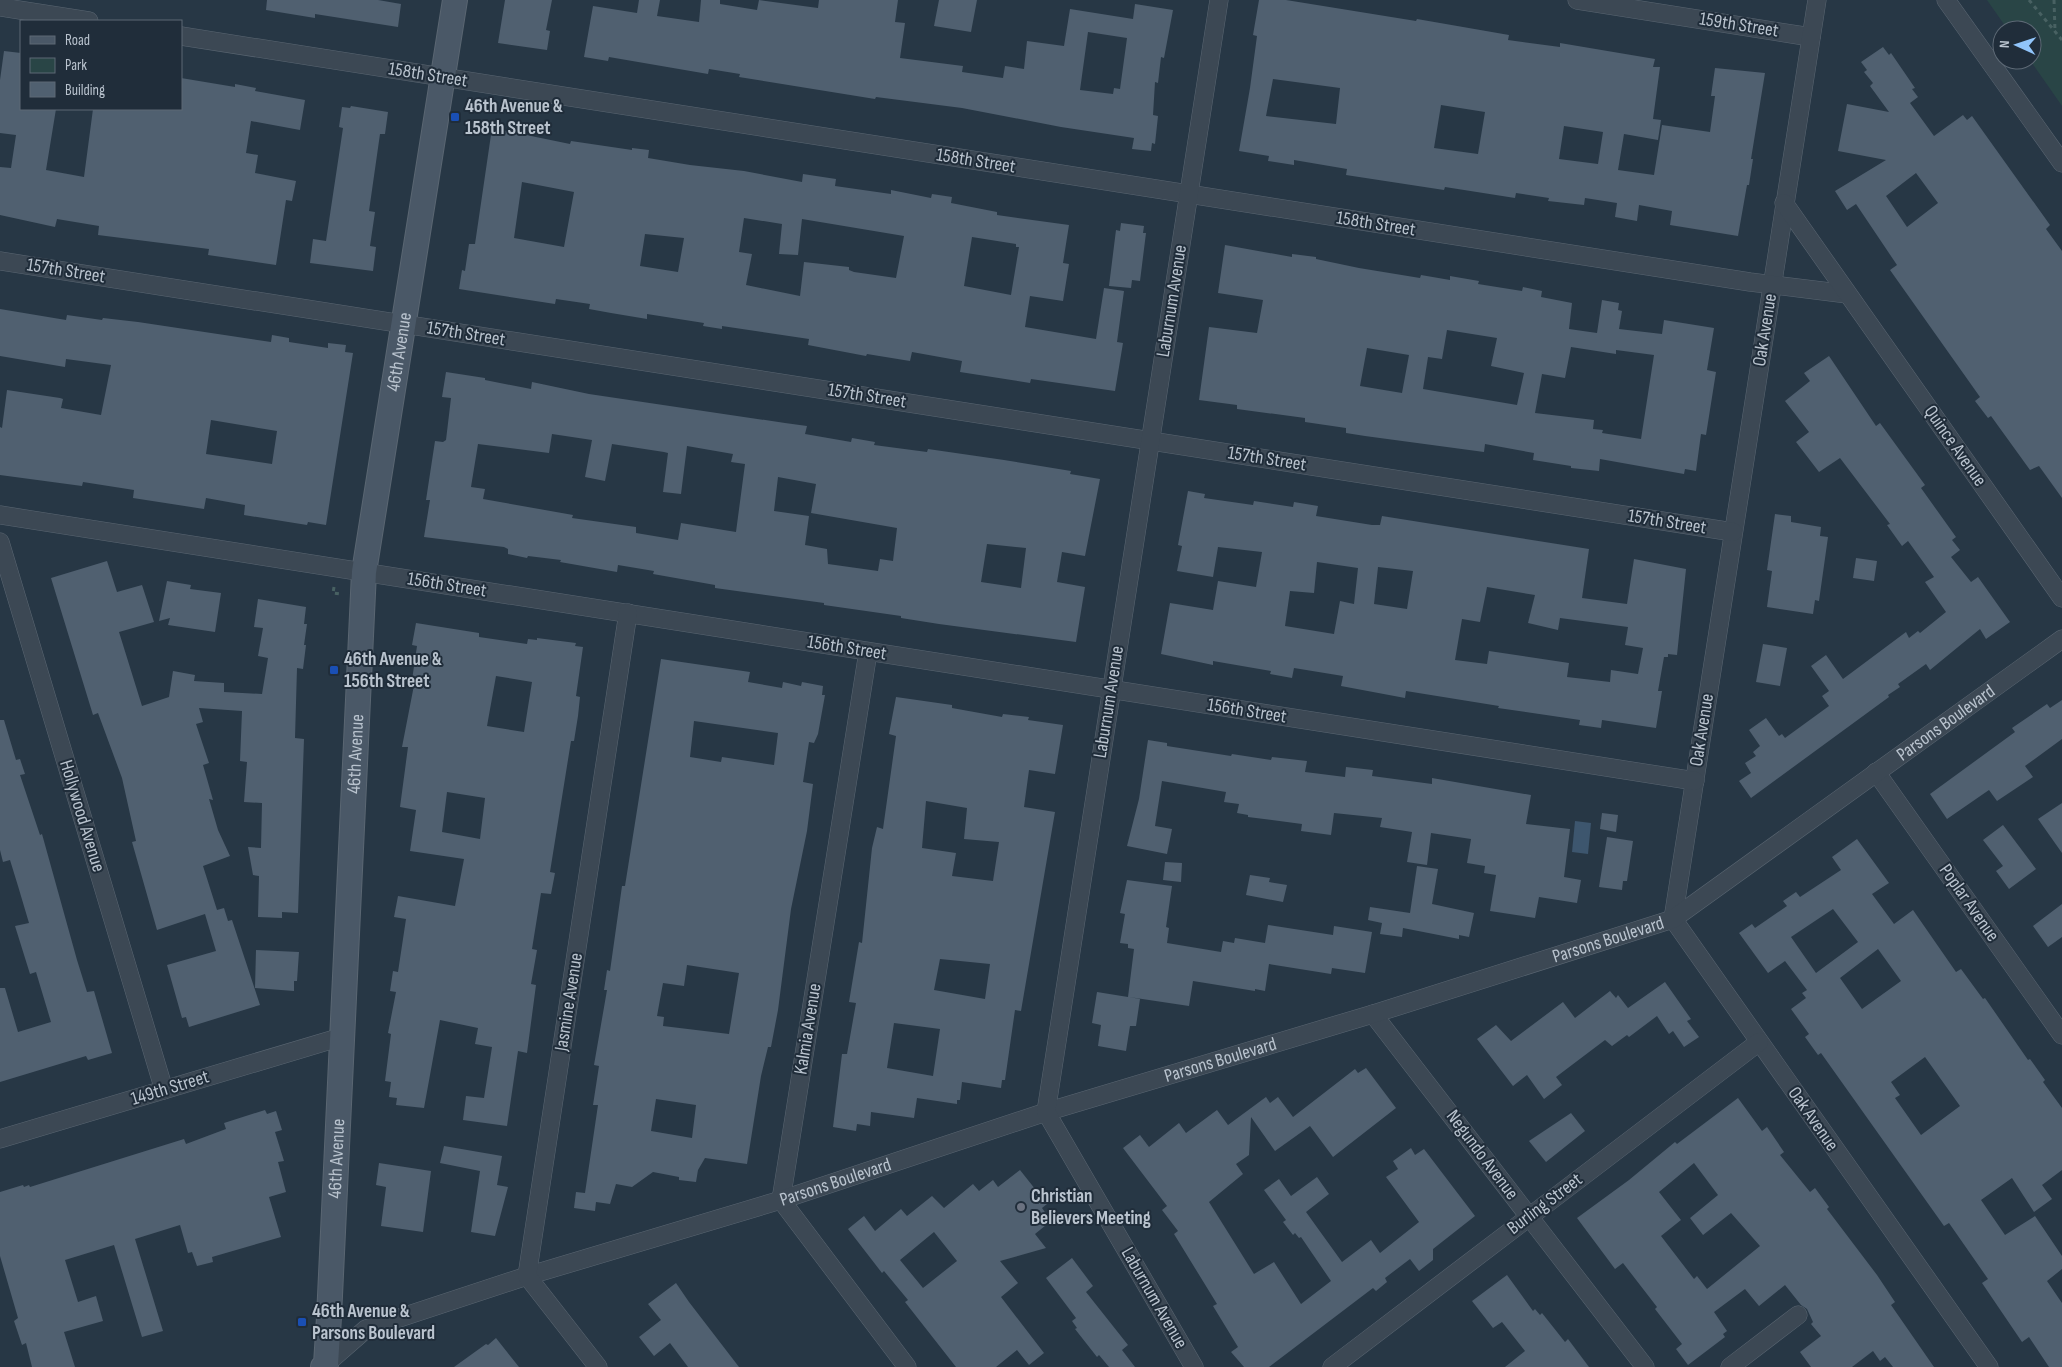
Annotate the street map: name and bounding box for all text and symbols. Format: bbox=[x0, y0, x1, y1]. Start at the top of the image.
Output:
street label: 159th Street bbox=[1698, 7, 1780, 43]
legend bbox=[20, 20, 182, 110]
north arrow bbox=[1992, 20, 2042, 70]
text: Road bbox=[65, 31, 90, 50]
text: N bbox=[1996, 40, 2013, 49]
text: Park bbox=[65, 56, 87, 75]
street label: 158th Street bbox=[387, 57, 469, 93]
text: Building bbox=[65, 81, 105, 100]
place label: 46th Avenue & 158th Street bbox=[465, 95, 563, 140]
marker: 46th Avenue & 158th Street bbox=[449, 111, 461, 123]
street label: 158th Street bbox=[935, 143, 1017, 179]
street label: 158th Street bbox=[1335, 206, 1417, 242]
street label: Laburnum Avenue bbox=[1152, 243, 1192, 359]
street label: 157th Street bbox=[25, 253, 107, 289]
street label: Oak Avenue bbox=[1748, 292, 1782, 368]
street label: 46th Avenue bbox=[381, 311, 417, 393]
street label: 157th Street bbox=[425, 316, 507, 352]
street label: 157th Street bbox=[826, 378, 908, 414]
street label: Quince Avenue bbox=[1919, 401, 1991, 491]
street label: 157th Street bbox=[1226, 441, 1308, 477]
street label: 157th Street bbox=[1626, 504, 1708, 540]
street label: 156th Street bbox=[406, 567, 488, 603]
street label: 156th Street bbox=[806, 630, 888, 666]
street label: Laburnum Avenue bbox=[1089, 644, 1129, 760]
place label: 46th Avenue & 156th Street bbox=[344, 648, 442, 693]
marker: 46th Avenue & 156th Street bbox=[328, 664, 340, 676]
street label: Parsons Boulevard bbox=[1892, 680, 1999, 766]
street label: Oak Avenue bbox=[1685, 692, 1719, 768]
street label: 156th Street bbox=[1206, 693, 1288, 729]
street label: 46th Avenue bbox=[342, 714, 369, 794]
street label: Hollywood Avenue bbox=[54, 757, 110, 875]
street label: Poplar Avenue bbox=[1934, 860, 2004, 946]
street label: Parsons Boulevard bbox=[1549, 911, 1667, 968]
street label: Jasmine Avenue bbox=[550, 951, 588, 1054]
street label: Kalmia Avenue bbox=[789, 982, 827, 1076]
street label: Parsons Boulevard bbox=[1162, 1032, 1279, 1087]
street label: 149th Street bbox=[128, 1065, 212, 1111]
street label: Oak Avenue bbox=[1783, 1082, 1843, 1156]
street label: Negundo Avenue bbox=[1441, 1106, 1523, 1204]
street label: 46th Avenue bbox=[323, 1118, 350, 1199]
street label: Parsons Boulevard bbox=[777, 1153, 894, 1211]
street label: Burling Street bbox=[1503, 1168, 1587, 1240]
place label: Christian Believers Meeting bbox=[1031, 1185, 1151, 1230]
marker: Christian Believers Meeting bbox=[1015, 1201, 1027, 1213]
street label: Laburnum Avenue bbox=[1116, 1243, 1192, 1353]
place label: 46th Avenue & Parsons Boulevard bbox=[312, 1300, 435, 1345]
marker: 46th Avenue & Parsons Boulevard bbox=[296, 1316, 308, 1328]

